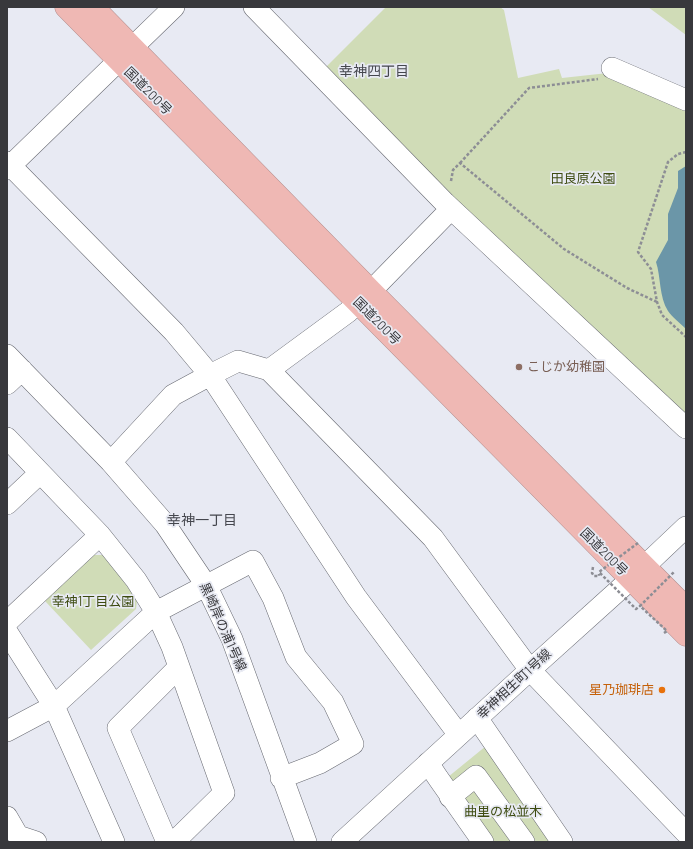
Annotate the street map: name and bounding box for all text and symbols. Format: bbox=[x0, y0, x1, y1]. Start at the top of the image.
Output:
district label: 幸神四丁目 bbox=[339, 63, 409, 79]
street label: 国道200号 bbox=[121, 64, 175, 118]
park label: 田良原公園 bbox=[551, 171, 615, 187]
street label: 国道200号 bbox=[350, 294, 404, 348]
place label: こじか幼稚園 bbox=[527, 359, 605, 375]
marker: こじか幼稚園 bbox=[514, 362, 524, 372]
district label: 幸神一丁目 bbox=[167, 512, 237, 528]
street label: 国道200号 bbox=[577, 525, 631, 579]
street label: 黒崎岸の浦1号線 bbox=[196, 580, 250, 674]
park label: 幸神1丁目公園 bbox=[52, 594, 134, 610]
street label: 幸神相生町1号線 bbox=[474, 646, 554, 722]
place label: 星乃珈琲店 bbox=[589, 682, 654, 698]
marker: 星乃珈琲店 bbox=[657, 685, 667, 695]
park label: 曲里の松並木 bbox=[464, 804, 542, 820]

